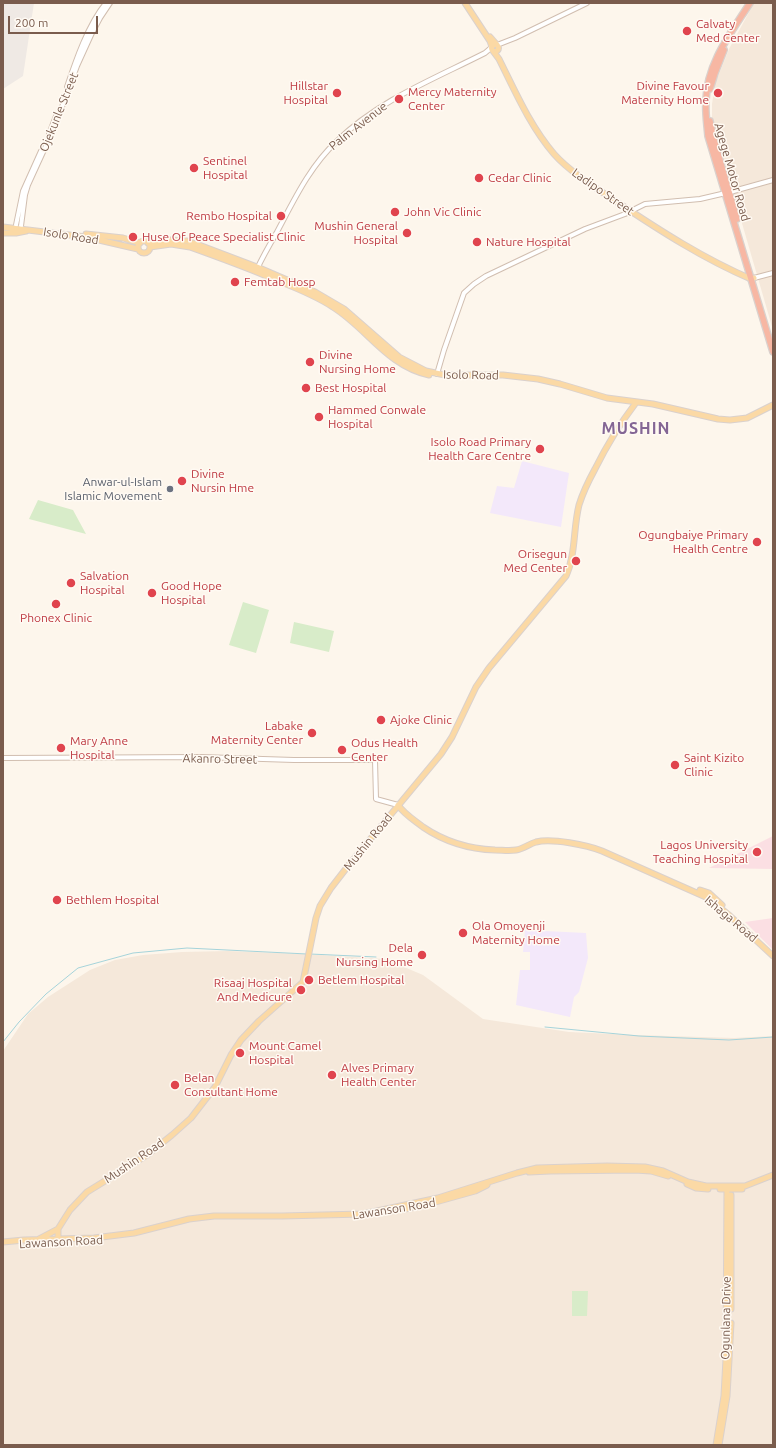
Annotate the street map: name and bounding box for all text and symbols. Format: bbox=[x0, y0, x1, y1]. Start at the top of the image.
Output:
scale bar bbox=[10, 8, 100, 34]
text: 200 m bbox=[15, 16, 48, 29]
place label: Calvaty Med Center bbox=[696, 17, 760, 45]
marker: Calvaty Med Center bbox=[681, 25, 693, 37]
street label: Ojekunle Street bbox=[36, 70, 82, 154]
place label: Hillstar Hospital bbox=[283, 79, 328, 107]
place label: Divine Favour Maternity Home bbox=[621, 79, 709, 107]
place label: Mercy Maternity Center bbox=[408, 85, 497, 113]
marker: Hillstar Hospital bbox=[331, 87, 343, 99]
marker: Divine Favour Maternity Home bbox=[712, 87, 724, 99]
marker: Mercy Maternity Center bbox=[393, 93, 405, 105]
street label: Palm Avenue bbox=[326, 99, 390, 153]
street label: Agege Motor Road bbox=[711, 121, 753, 223]
place label: Sentinel Hospital bbox=[203, 154, 248, 182]
marker: Sentinel Hospital bbox=[188, 162, 200, 174]
street label: Ladipo Street bbox=[569, 165, 637, 219]
place label: Cedar Clinic bbox=[488, 171, 551, 185]
marker: Cedar Clinic bbox=[473, 172, 485, 184]
place label: John Vic Clinic bbox=[404, 205, 481, 219]
marker: John Vic Clinic bbox=[389, 206, 401, 218]
place label: Rembo Hospital bbox=[186, 209, 272, 223]
marker: Rembo Hospital bbox=[275, 210, 287, 222]
place label: Mushin General Hospital bbox=[314, 219, 398, 247]
street label: Isolo Road bbox=[42, 225, 100, 247]
marker: Mushin General Hospital bbox=[401, 227, 413, 239]
place label: Huse Of Peace Specialist Clinic bbox=[142, 230, 305, 244]
marker: Huse Of Peace Specialist Clinic bbox=[127, 231, 139, 243]
place label: Nature Hospital bbox=[486, 235, 571, 249]
marker: Nature Hospital bbox=[471, 236, 483, 248]
place label: Femtab Hosp bbox=[244, 275, 316, 289]
marker: Femtab Hosp bbox=[229, 276, 241, 288]
place label: Divine Nursing Home bbox=[319, 348, 396, 376]
marker: Divine Nursing Home bbox=[304, 356, 316, 368]
street label: Isolo Road bbox=[443, 367, 499, 383]
place label: Best Hospital bbox=[315, 381, 386, 395]
marker: Best Hospital bbox=[300, 382, 312, 394]
place label: Hammed Conwale Hospital bbox=[328, 403, 426, 431]
marker: Hammed Conwale Hospital bbox=[313, 411, 325, 423]
district label: MUSHIN bbox=[602, 419, 670, 439]
place label: Isolo Road Primary Health Care Centre bbox=[428, 435, 531, 463]
marker: Isolo Road Primary Health Care Centre bbox=[534, 443, 546, 455]
place label: Divine Nursin Hme bbox=[191, 467, 254, 495]
place label: Anwar-ul-Islam Islamic Movement bbox=[64, 475, 162, 503]
marker: Divine Nursin Hme bbox=[176, 475, 188, 487]
marker: Anwar-ul-Islam Islamic Movement bbox=[165, 484, 175, 494]
place label: Ogungbaiye Primary Health Centre bbox=[638, 528, 748, 556]
marker: Ogungbaiye Primary Health Centre bbox=[751, 536, 763, 548]
place label: Orisegun Med Center bbox=[503, 547, 567, 575]
marker: Orisegun Med Center bbox=[570, 555, 582, 567]
place label: Salvation Hospital bbox=[80, 569, 129, 597]
marker: Salvation Hospital bbox=[65, 577, 77, 589]
place label: Good Hope Hospital bbox=[161, 579, 222, 607]
marker: Good Hope Hospital bbox=[146, 587, 158, 599]
marker: Phonex Clinic bbox=[50, 598, 62, 610]
place label: Phonex Clinic bbox=[20, 611, 92, 625]
place label: Ajoke Clinic bbox=[390, 713, 452, 727]
marker: Ajoke Clinic bbox=[375, 714, 387, 726]
place label: Labake Maternity Center bbox=[211, 719, 303, 747]
marker: Labake Maternity Center bbox=[306, 727, 318, 739]
place label: Mary Anne Hospital bbox=[70, 734, 128, 762]
place label: Odus Health Center bbox=[351, 736, 418, 764]
marker: Mary Anne Hospital bbox=[55, 742, 67, 754]
marker: Odus Health Center bbox=[336, 744, 348, 756]
street label: Akanro Street bbox=[183, 751, 257, 767]
place label: Saint Kizito Clinic bbox=[684, 751, 744, 779]
marker: Saint Kizito Clinic bbox=[669, 759, 681, 771]
street label: Mushin Road bbox=[341, 810, 395, 874]
place label: Lagos University Teaching Hospital bbox=[653, 838, 748, 866]
marker: Lagos University Teaching Hospital bbox=[751, 846, 763, 858]
place label: Bethlem Hospital bbox=[66, 893, 159, 907]
street label: Ishaga Road bbox=[702, 893, 760, 945]
marker: Bethlem Hospital bbox=[51, 894, 63, 906]
place label: Ola Omoyenji Maternity Home bbox=[472, 919, 560, 947]
marker: Ola Omoyenji Maternity Home bbox=[457, 927, 469, 939]
place label: Dela Nursing Home bbox=[336, 941, 413, 969]
marker: Dela Nursing Home bbox=[416, 949, 428, 961]
place label: Betlem Hospital bbox=[318, 973, 404, 987]
marker: Betlem Hospital bbox=[303, 974, 315, 986]
place label: Risaaj Hospital And Medicure bbox=[214, 976, 292, 1004]
marker: Risaaj Hospital And Medicure bbox=[295, 984, 307, 996]
place label: Mount Camel Hospital bbox=[249, 1039, 321, 1067]
marker: Mount Camel Hospital bbox=[234, 1047, 246, 1059]
place label: Alves Primary Health Center bbox=[341, 1061, 416, 1089]
marker: Alves Primary Health Center bbox=[326, 1069, 338, 1081]
place label: Belan Consultant Home bbox=[184, 1071, 278, 1099]
marker: Belan Consultant Home bbox=[169, 1079, 181, 1091]
street label: Mushin Road bbox=[101, 1136, 167, 1186]
street label: Lawanson Road bbox=[351, 1195, 437, 1223]
street label: Lawanson Road bbox=[19, 1233, 103, 1251]
street label: Ogunlana Drive bbox=[718, 1276, 734, 1360]

